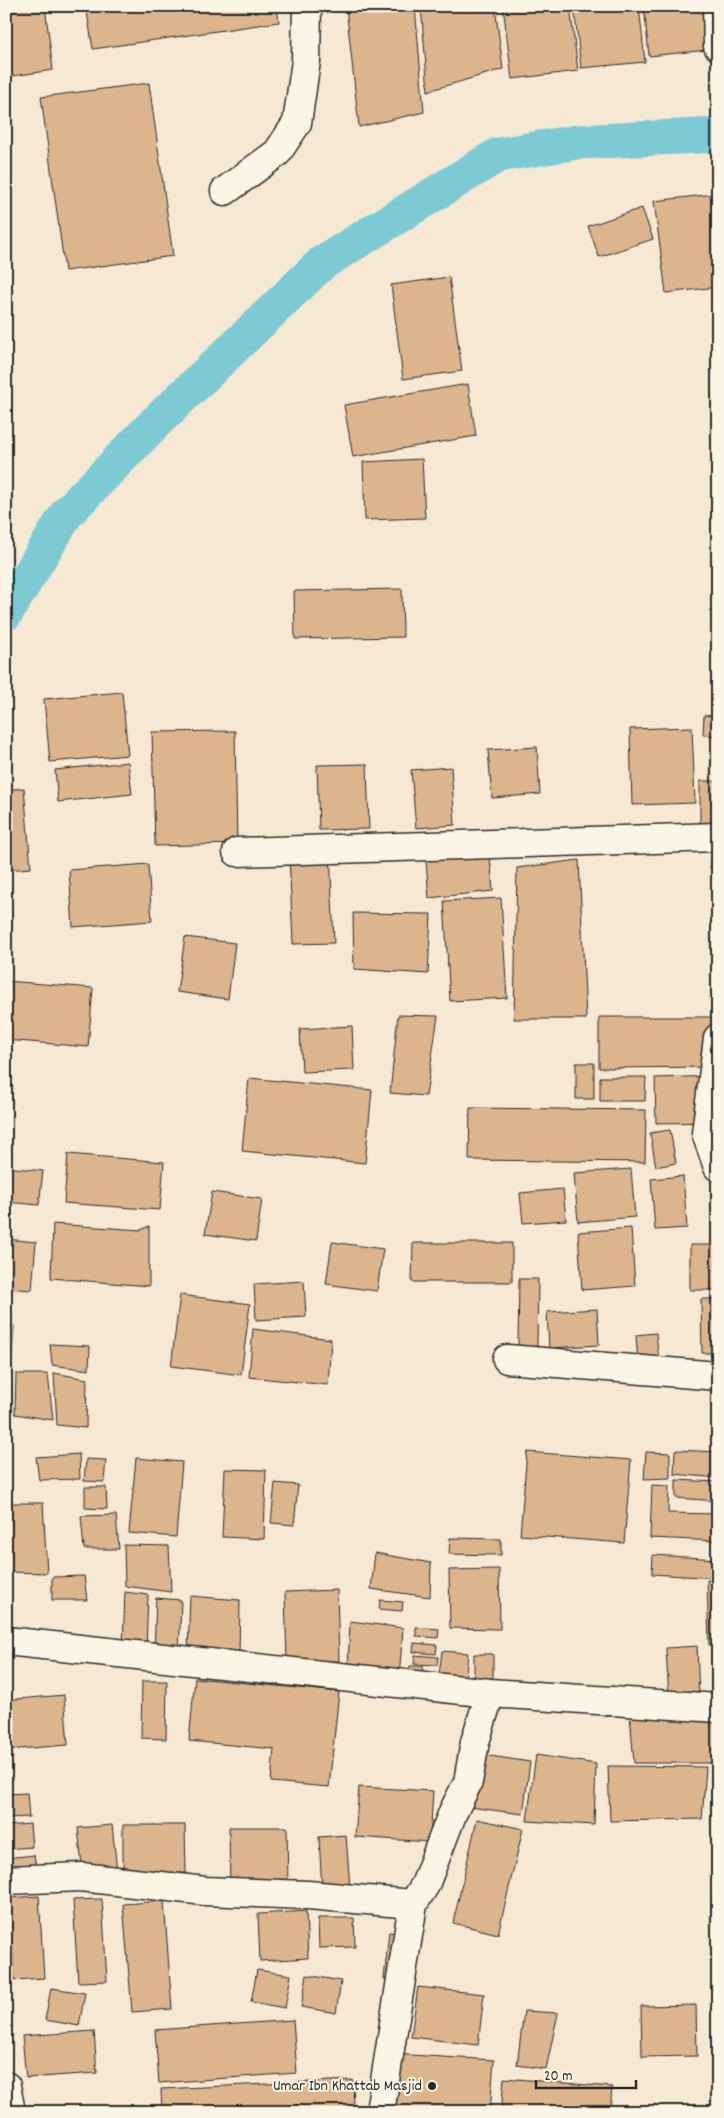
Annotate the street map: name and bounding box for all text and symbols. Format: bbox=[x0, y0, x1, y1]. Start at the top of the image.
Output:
scale bar bbox=[536, 2058, 636, 2090]
text: 20 m bbox=[544, 2066, 572, 2088]
place label: Umar Ibn Khattab Masjid bbox=[273, 2075, 422, 2098]
marker: Umar Ibn Khattab Masjid bbox=[426, 2080, 438, 2092]

